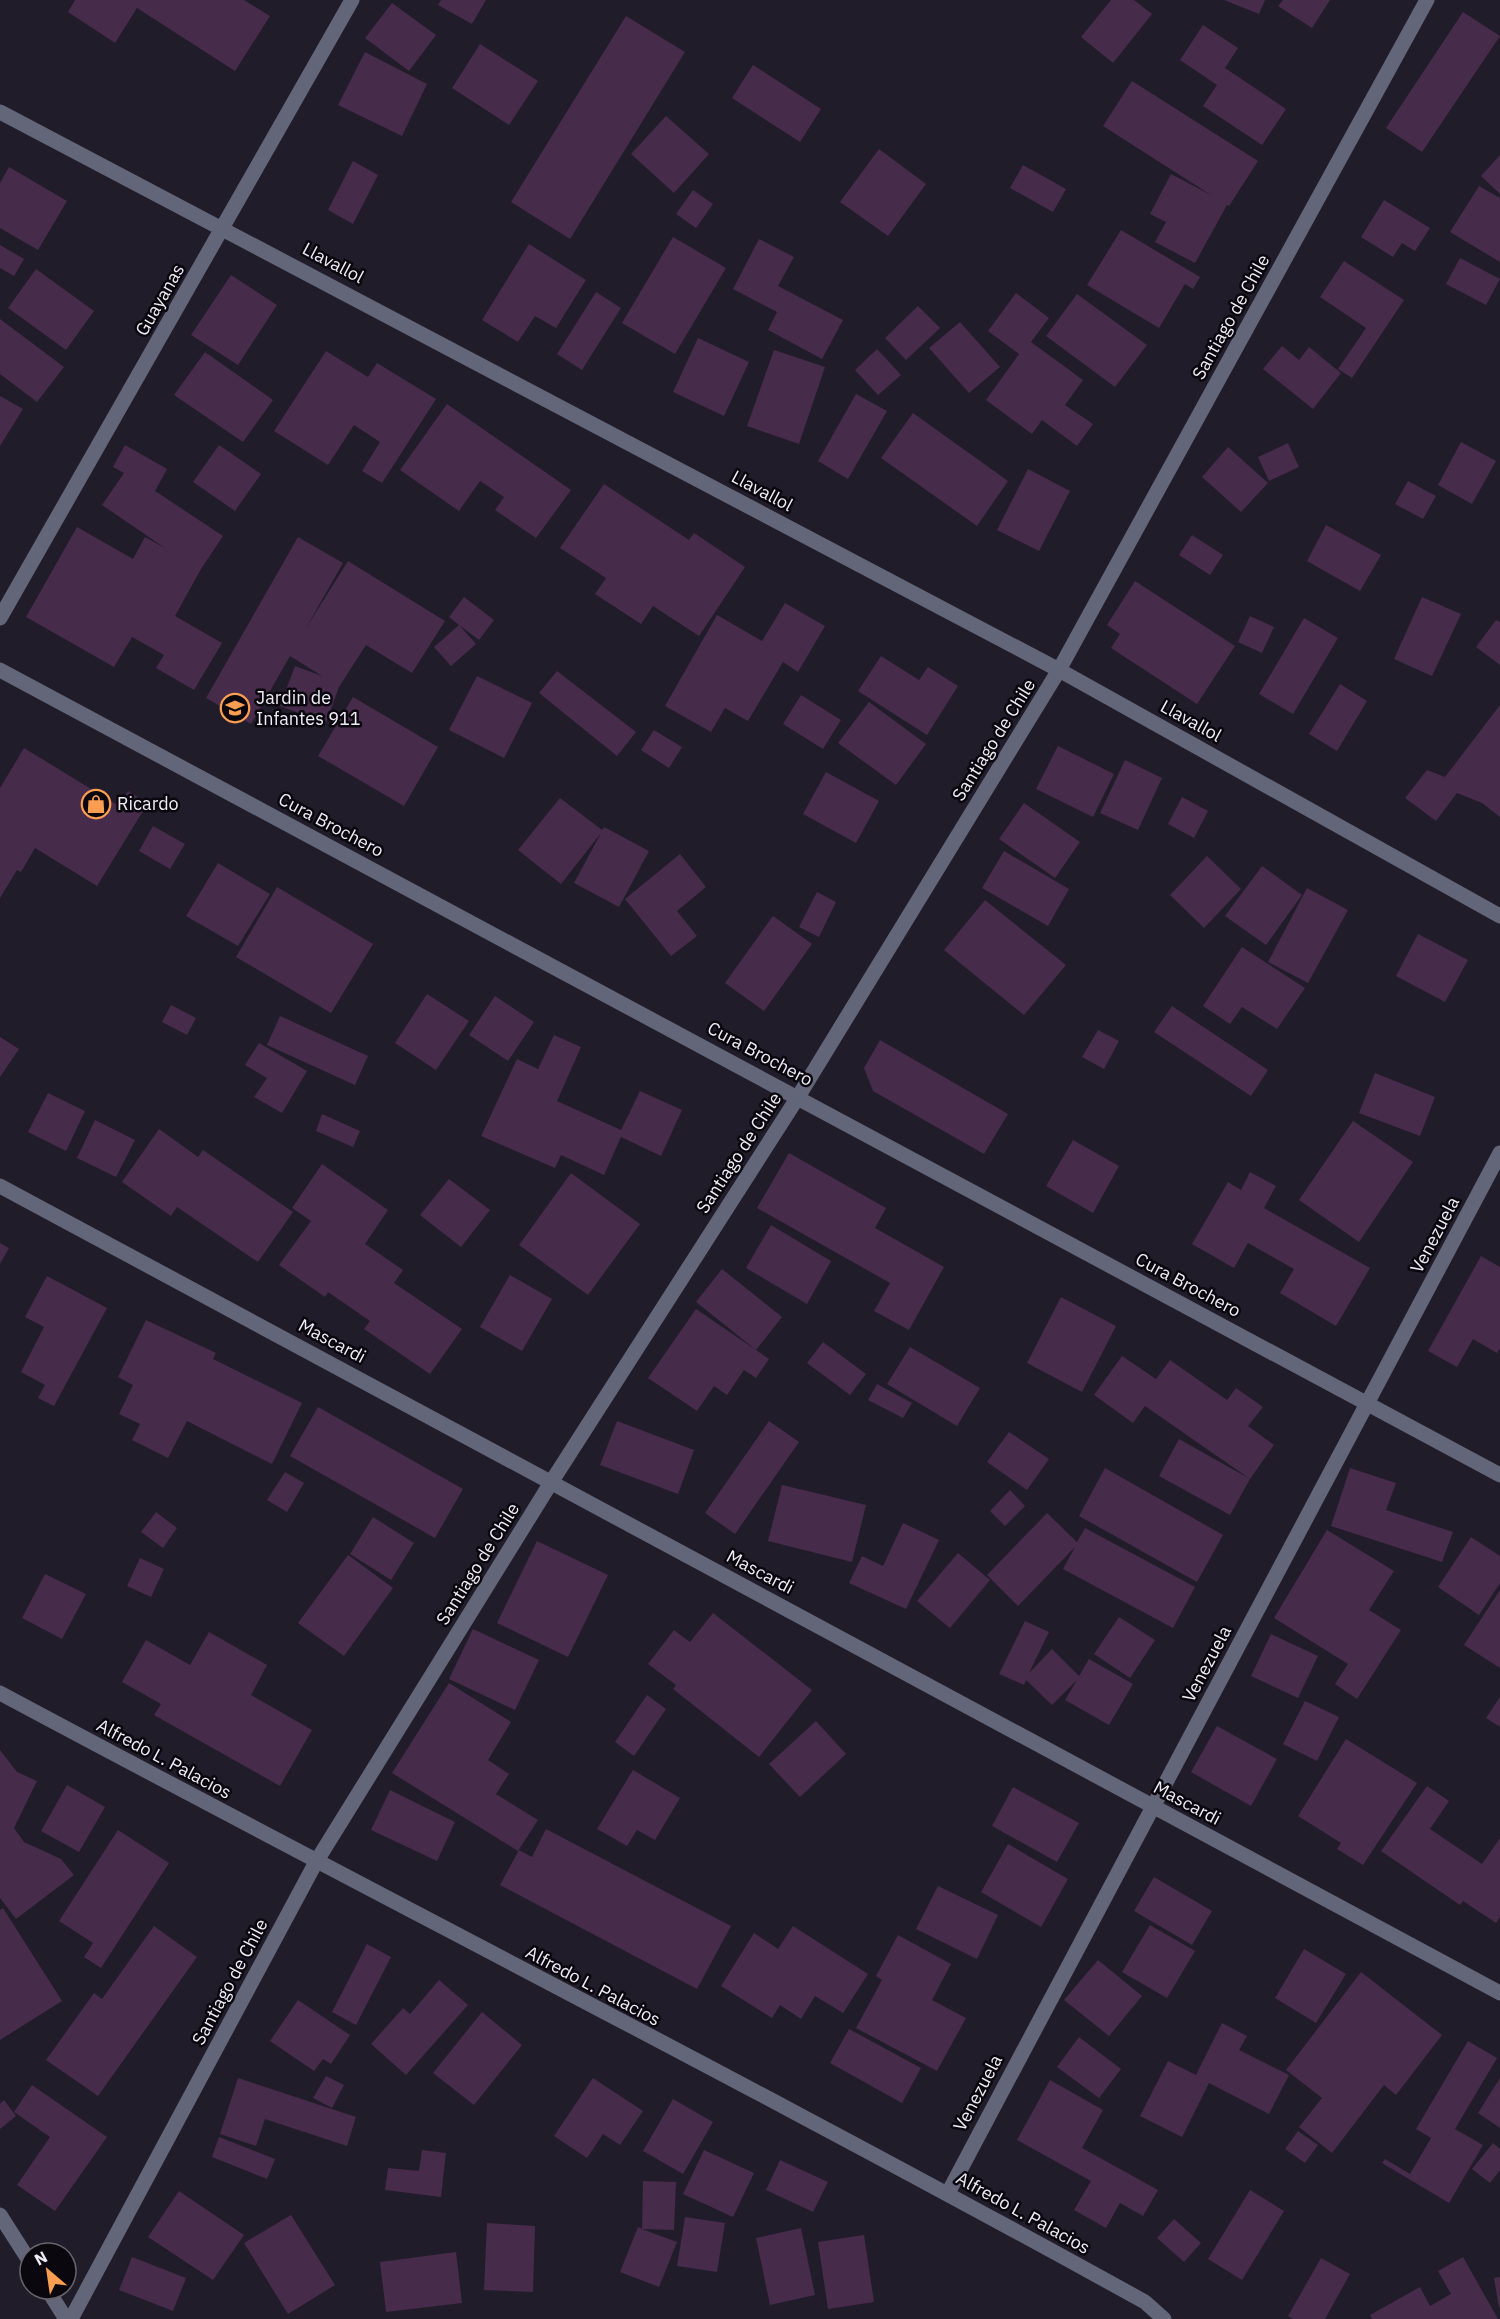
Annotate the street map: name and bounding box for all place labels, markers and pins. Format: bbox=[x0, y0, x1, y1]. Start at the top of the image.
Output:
place label: Jardin de Infantes 911 bbox=[256, 686, 361, 730]
school or university icon: Jardin de Infantes 911 bbox=[219, 692, 251, 724]
shop icon: Ricardo bbox=[80, 788, 112, 820]
place label: Ricardo bbox=[117, 792, 179, 815]

